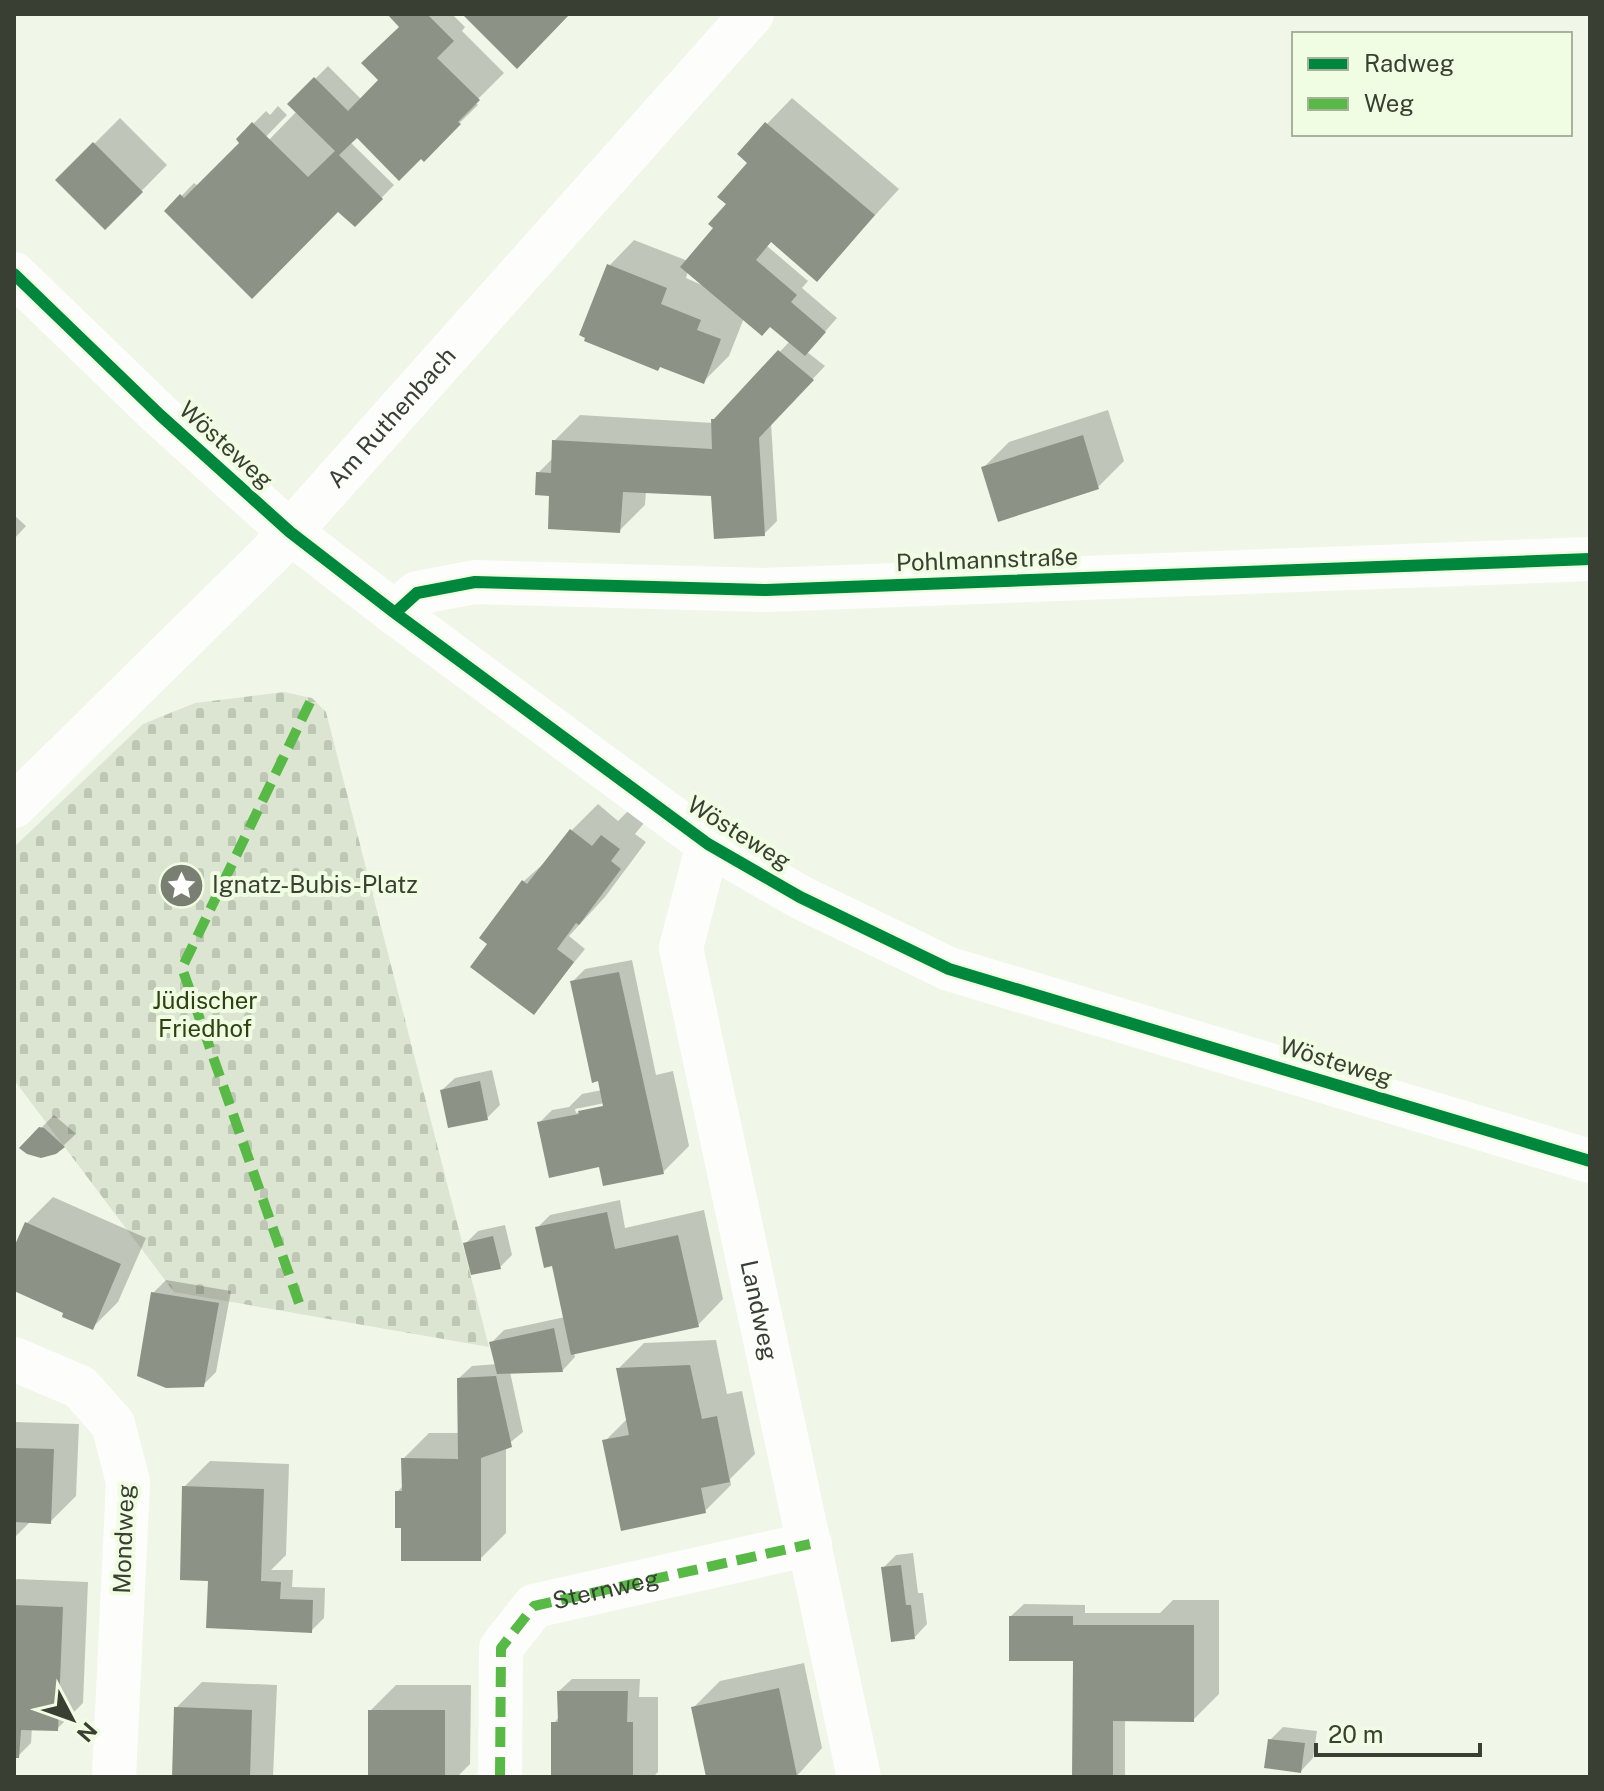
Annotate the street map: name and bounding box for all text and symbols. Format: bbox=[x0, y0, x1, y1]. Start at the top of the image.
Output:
legend bbox=[1292, 32, 1572, 136]
text: Radweg bbox=[1364, 49, 1455, 77]
text: Weg bbox=[1364, 89, 1414, 117]
street label: Am Ruthenbach bbox=[321, 341, 461, 493]
street label: Wösteweg bbox=[174, 395, 279, 494]
street label: Pohlmannstraße bbox=[895, 542, 1079, 576]
street label: Wösteweg bbox=[683, 789, 796, 875]
place icon: Ignatz-Bubis-Platz bbox=[157, 861, 205, 909]
place label: Ignatz-Bubis-Platz bbox=[212, 870, 418, 898]
park label: Jüdischer Friedhof bbox=[152, 986, 258, 1042]
street label: Wösteweg bbox=[1276, 1031, 1396, 1091]
street label: Landweg bbox=[735, 1257, 784, 1363]
street label: Mondweg bbox=[107, 1484, 139, 1594]
street label: Sternweg bbox=[550, 1563, 661, 1614]
north arrow bbox=[32, 1679, 112, 1759]
scale bar bbox=[1316, 1707, 1480, 1757]
text: N bbox=[72, 1717, 103, 1747]
text: 20 m bbox=[1328, 1720, 1384, 1748]

